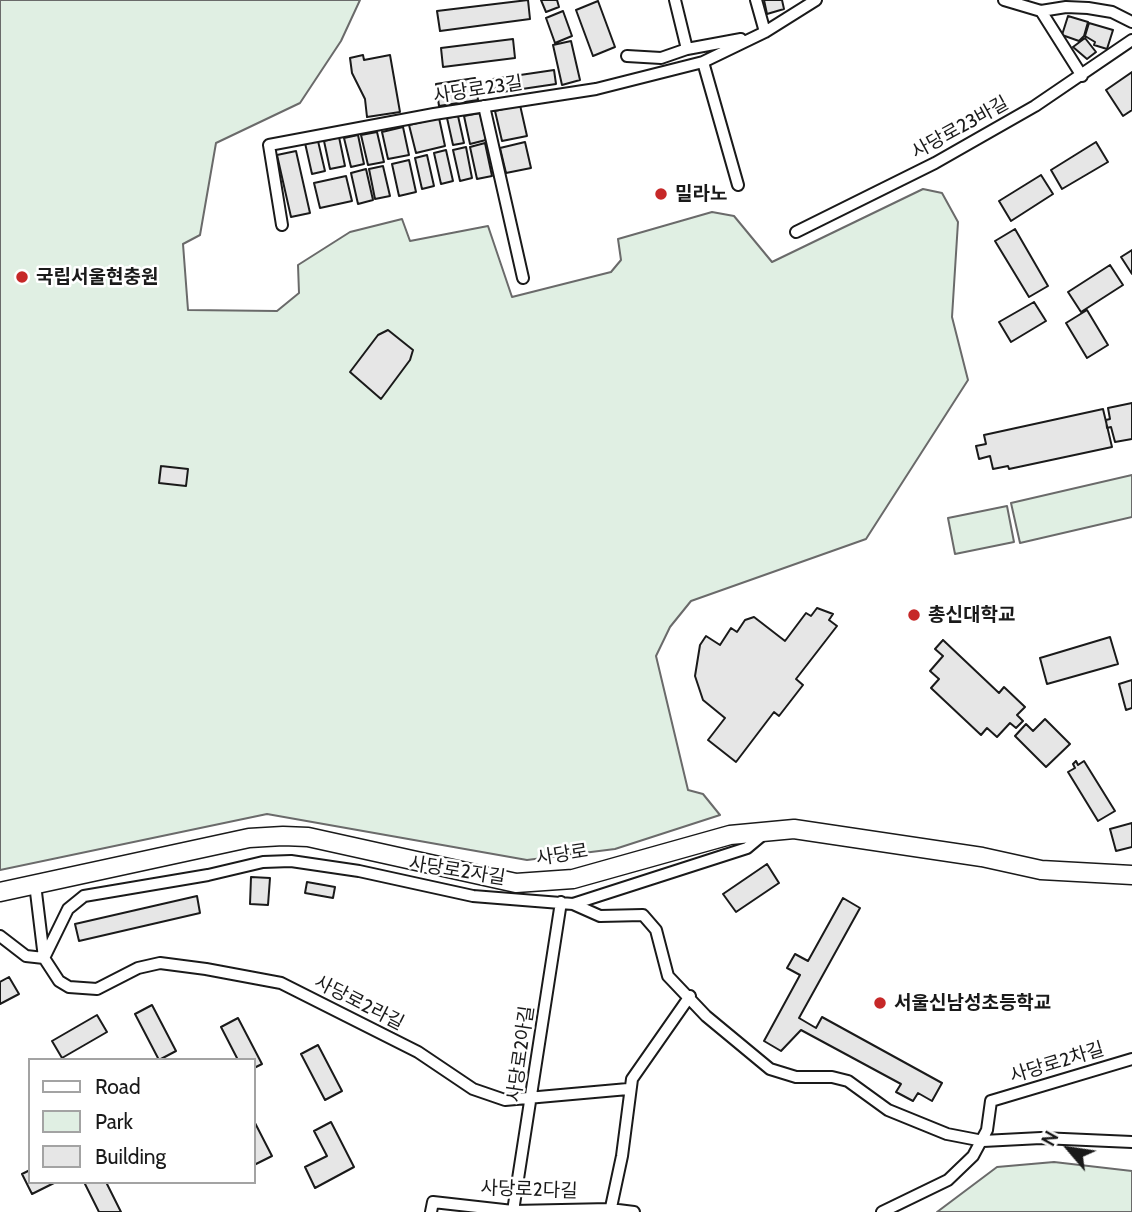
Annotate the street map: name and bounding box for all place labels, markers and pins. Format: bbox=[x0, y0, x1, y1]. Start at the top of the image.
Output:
place label: 밀라노 bbox=[675, 183, 727, 205]
marker: 밀라노 bbox=[653, 186, 669, 202]
place label: 국립서울현충원 bbox=[36, 266, 158, 288]
marker: 국립서울현충원 bbox=[14, 269, 30, 285]
place label: 총신대학교 bbox=[928, 604, 1015, 626]
marker: 총신대학교 bbox=[906, 607, 922, 623]
place label: 서울신남성초등학교 bbox=[894, 992, 1051, 1014]
marker: 서울신남성초등학교 bbox=[872, 995, 888, 1011]

